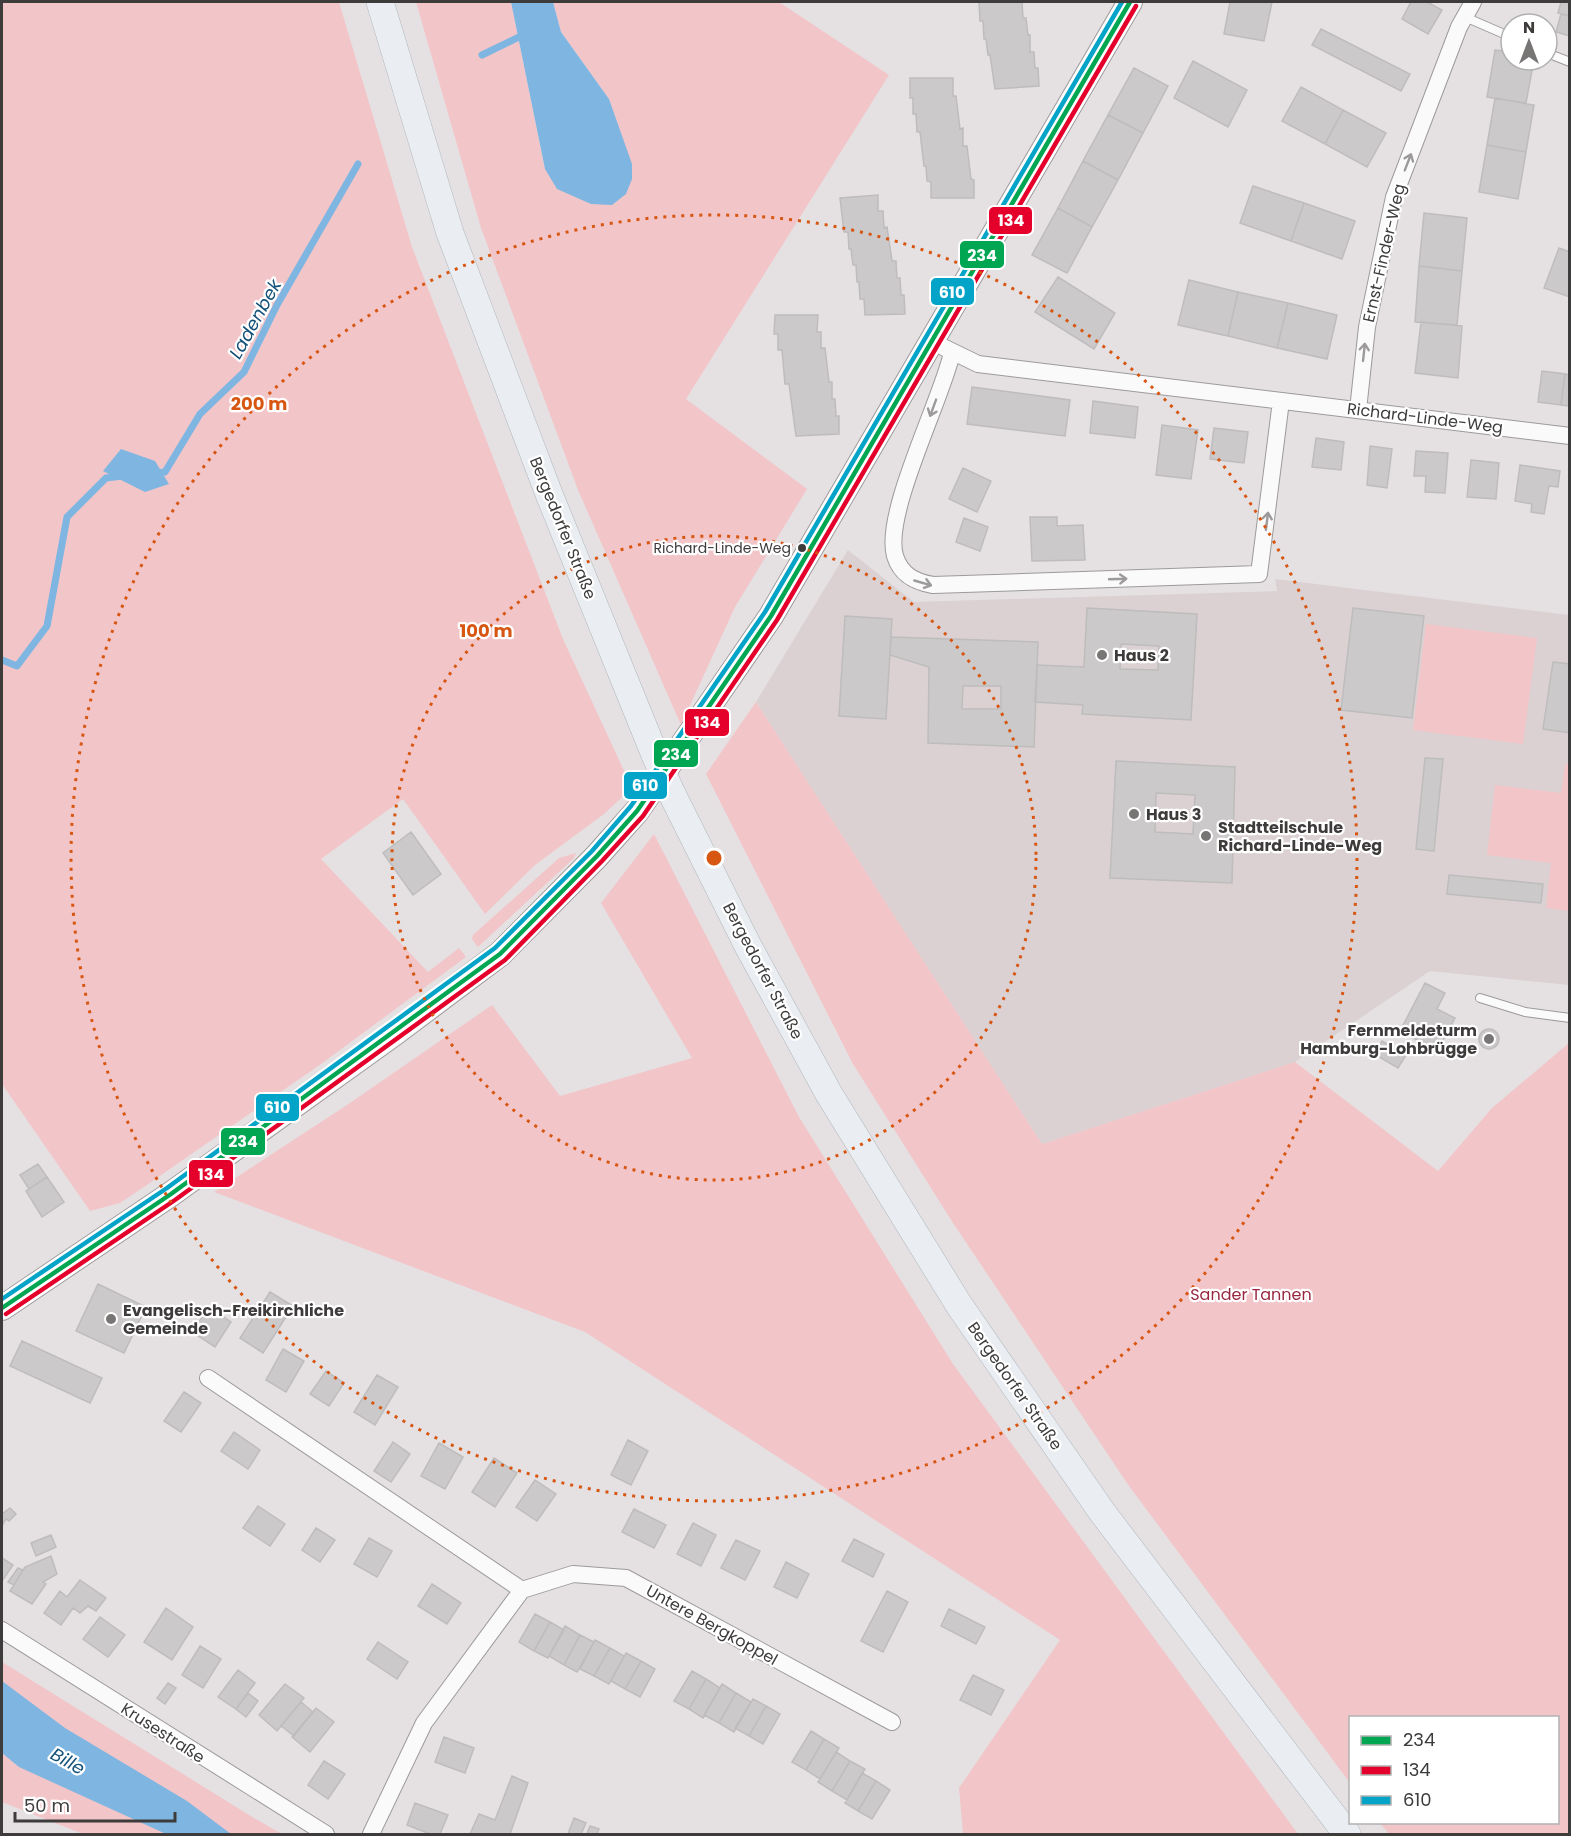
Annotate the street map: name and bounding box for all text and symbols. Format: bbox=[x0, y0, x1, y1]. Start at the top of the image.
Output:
north arrow bbox=[1499, 12, 1559, 72]
text: N bbox=[1523, 16, 1535, 39]
one-way arrow bbox=[1403, 153, 1414, 172]
street label: Ernst-Finder-Weg bbox=[1357, 181, 1411, 325]
line badge: 134 bbox=[988, 206, 1033, 235]
text: 134 bbox=[998, 209, 1024, 232]
line badge: 234 bbox=[959, 240, 1005, 269]
text: 234 bbox=[967, 244, 997, 267]
water label: Ladenbek bbox=[223, 274, 287, 363]
line badge: 610 bbox=[930, 277, 975, 306]
text: 610 bbox=[939, 281, 965, 304]
one-way arrow bbox=[1359, 342, 1370, 362]
text: 200 m bbox=[231, 391, 287, 416]
street label: Richard-Linde-Weg bbox=[1346, 397, 1504, 439]
one-way arrow bbox=[927, 399, 938, 417]
street label: Bergedorfer Straße bbox=[524, 453, 602, 603]
one-way arrow bbox=[1261, 512, 1272, 531]
place label: Richard-Linde-Weg bbox=[654, 538, 791, 558]
marker: Richard-Linde-Weg bbox=[796, 542, 808, 554]
one-way arrow bbox=[1107, 573, 1127, 585]
one-way arrow bbox=[913, 577, 932, 589]
text: 100 m bbox=[459, 618, 513, 643]
place label: Haus 2 bbox=[1114, 644, 1169, 667]
marker: Haus 2 bbox=[1095, 648, 1109, 662]
line badge: 134 bbox=[684, 708, 730, 737]
text: 134 bbox=[694, 711, 720, 734]
line badge: 234 bbox=[653, 739, 699, 768]
text: 234 bbox=[661, 743, 691, 766]
line badge: 610 bbox=[623, 771, 668, 800]
text: 610 bbox=[632, 774, 658, 797]
place label: Haus 3 bbox=[1146, 803, 1201, 826]
marker: Haus 3 bbox=[1127, 807, 1141, 821]
place label: Stadtteilschule Richard-Linde-Weg bbox=[1218, 816, 1382, 857]
marker: Stadtteilschule Richard-Linde-Weg bbox=[1199, 829, 1213, 843]
centre of rings bbox=[704, 848, 724, 868]
street label: Bergedorfer Straße bbox=[717, 899, 809, 1043]
place label: Fernmeldeturm Hamburg-Lohbrügge bbox=[1300, 1019, 1477, 1060]
marker: Fernmeldeturm Hamburg-Lohbrügge bbox=[1482, 1032, 1496, 1046]
line badge: 610 bbox=[255, 1093, 300, 1122]
text: 610 bbox=[264, 1096, 290, 1119]
line badge: 234 bbox=[220, 1127, 266, 1156]
text: 234 bbox=[228, 1130, 258, 1153]
line badge: 134 bbox=[188, 1159, 234, 1188]
text: 134 bbox=[198, 1163, 224, 1186]
park label: Sander Tannen bbox=[1190, 1283, 1312, 1306]
place label: Evangelisch-Freikirchliche Gemeinde bbox=[123, 1299, 344, 1340]
marker: Evangelisch-Freikirchliche Gemeinde bbox=[104, 1312, 118, 1326]
street label: Bergedorfer Straße bbox=[962, 1317, 1068, 1455]
street label: Untere Bergkoppel bbox=[642, 1579, 782, 1671]
street label: Krusestraße bbox=[117, 1697, 210, 1769]
legend bbox=[1349, 1716, 1559, 1824]
text: 234 bbox=[1403, 1727, 1435, 1752]
water label: Bille bbox=[46, 1741, 90, 1781]
text: 134 bbox=[1403, 1757, 1431, 1782]
scale bar bbox=[15, 1785, 176, 1823]
text: 610 bbox=[1403, 1787, 1432, 1812]
text: 50 m bbox=[24, 1793, 70, 1818]

